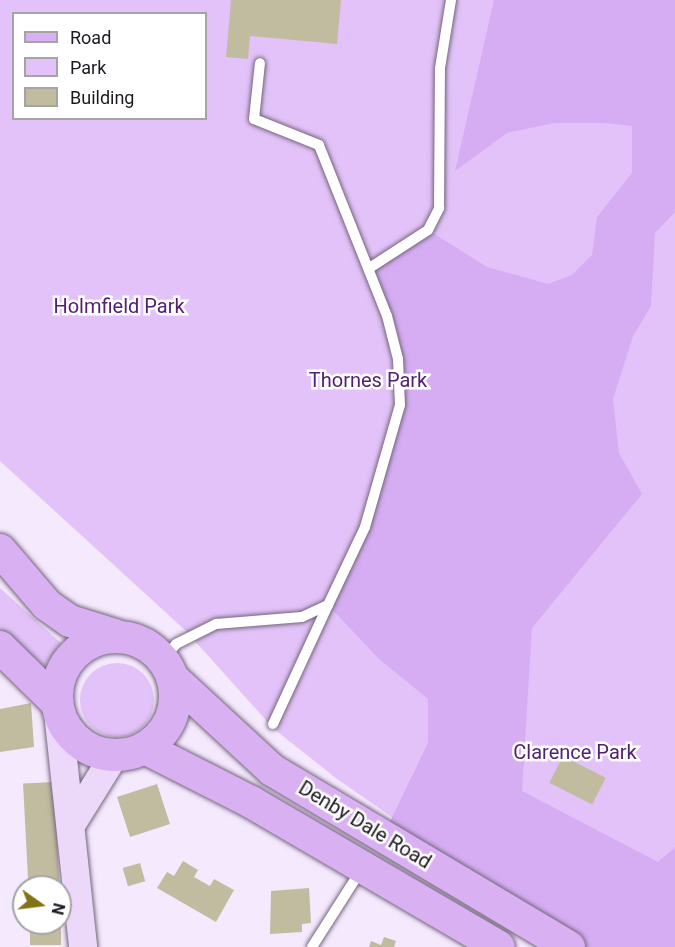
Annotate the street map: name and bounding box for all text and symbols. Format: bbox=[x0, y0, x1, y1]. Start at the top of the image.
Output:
legend bbox=[12, 12, 207, 120]
text: Road bbox=[70, 27, 111, 48]
text: Park bbox=[70, 57, 106, 78]
text: Building bbox=[70, 87, 134, 108]
park label: Holmfield Park bbox=[53, 294, 185, 318]
park label: Thornes Park bbox=[309, 368, 427, 392]
park label: Clarence Park bbox=[513, 740, 637, 764]
street label: Denby Dale Road bbox=[294, 776, 436, 874]
north arrow bbox=[12, 875, 72, 935]
text: N bbox=[47, 901, 69, 917]

